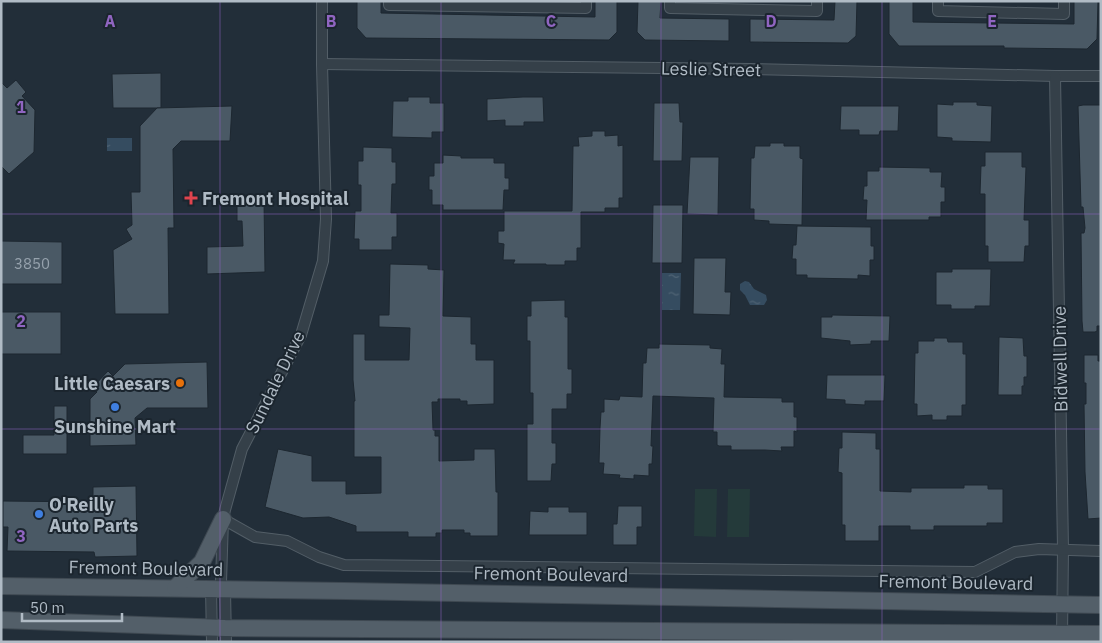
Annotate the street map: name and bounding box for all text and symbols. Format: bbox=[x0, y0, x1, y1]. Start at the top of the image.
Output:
text: A bbox=[105, 11, 116, 31]
text: B bbox=[326, 11, 337, 31]
text: C bbox=[546, 11, 556, 31]
text: D bbox=[765, 11, 777, 31]
text: E bbox=[987, 11, 997, 31]
street label: Leslie Street bbox=[661, 57, 761, 81]
text: 1 bbox=[16, 97, 26, 117]
place label: Fremont Hospital bbox=[202, 187, 349, 210]
marker: Fremont Hospital bbox=[184, 191, 198, 205]
house number: 3850 bbox=[14, 254, 50, 273]
street label: Bidwell Drive bbox=[1048, 306, 1072, 412]
text: 2 bbox=[16, 311, 26, 331]
street label: Sundale Drive bbox=[240, 327, 310, 437]
place label: Little Caesars bbox=[54, 372, 170, 395]
marker: Little Caesars bbox=[174, 377, 186, 389]
marker: Sunshine Mart bbox=[109, 401, 121, 413]
place label: Sunshine Mart bbox=[54, 415, 176, 438]
place label: O'Reilly Auto Parts bbox=[49, 493, 138, 537]
marker: O'Reilly Auto Parts bbox=[33, 508, 45, 520]
text: 3 bbox=[16, 526, 26, 546]
street label: Fremont Boulevard bbox=[68, 555, 224, 581]
street label: Fremont Boulevard bbox=[473, 561, 629, 587]
street label: Fremont Boulevard bbox=[878, 569, 1034, 595]
scale bar bbox=[22, 590, 122, 622]
text: 50 m bbox=[30, 598, 65, 617]

